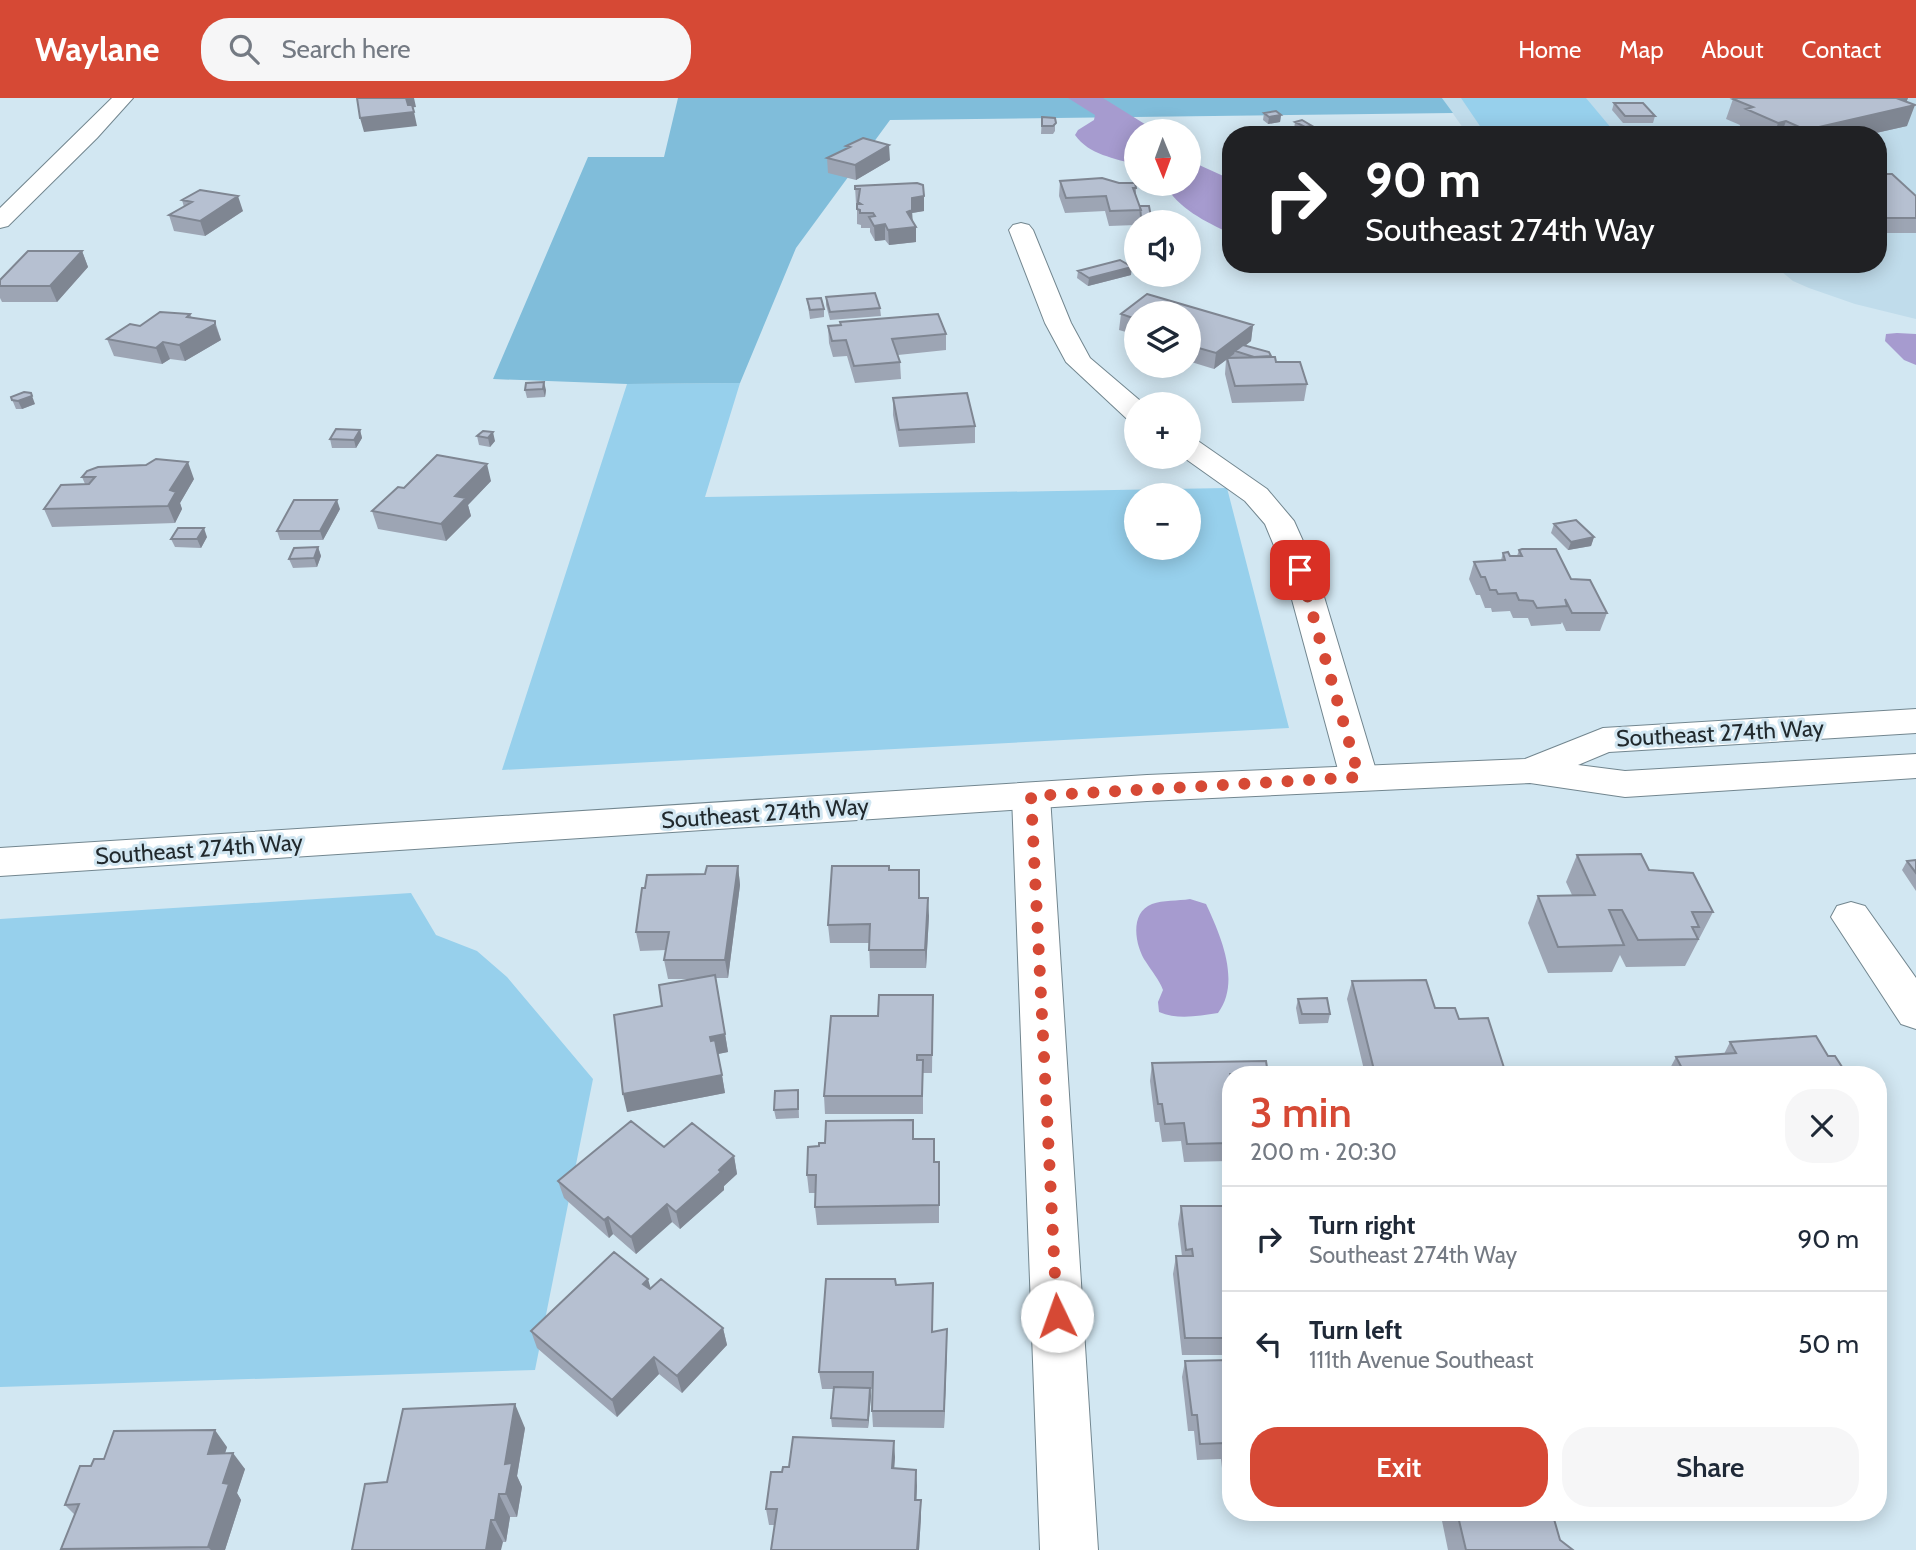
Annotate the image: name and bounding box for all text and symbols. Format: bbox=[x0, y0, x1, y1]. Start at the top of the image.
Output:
search box bbox=[201, 18, 691, 81]
text: Waylane bbox=[35, 29, 159, 69]
icon: search bbox=[225, 30, 263, 68]
text: Search here bbox=[281, 33, 411, 65]
text: Home bbox=[1518, 35, 1581, 64]
text: Map bbox=[1619, 35, 1664, 64]
text: About bbox=[1702, 35, 1764, 64]
text: Contact bbox=[1802, 35, 1881, 64]
north arrow bbox=[1124, 119, 1200, 196]
map controls bbox=[1124, 119, 1201, 560]
text: 90 m bbox=[1365, 150, 1481, 209]
icon: right bbox=[1250, 154, 1341, 245]
button: sound bbox=[1124, 210, 1201, 287]
text: Southeast 274th Way bbox=[1365, 210, 1655, 249]
button: layers bbox=[1124, 301, 1201, 378]
button: + bbox=[1124, 392, 1201, 469]
button: − bbox=[1124, 483, 1201, 560]
pin bbox=[1270, 540, 1330, 600]
icon: arrive bbox=[1281, 551, 1319, 589]
street label: Southeast 274th Way bbox=[1615, 714, 1825, 752]
street label: Southeast 274th Way bbox=[660, 792, 870, 834]
street label: Southeast 274th Way bbox=[94, 828, 304, 870]
text: 3 min bbox=[1250, 1086, 1352, 1138]
button: close bbox=[1785, 1089, 1859, 1163]
text: 200 m · 20:30 bbox=[1250, 1138, 1397, 1166]
text: Turn right bbox=[1309, 1209, 1415, 1241]
icon: right bbox=[1250, 1220, 1288, 1258]
text: 90 m bbox=[1797, 1223, 1859, 1255]
text: Southeast 274th Way bbox=[1309, 1241, 1517, 1269]
position arrow bbox=[1020, 1279, 1094, 1353]
text: Turn left bbox=[1309, 1314, 1402, 1346]
icon: left bbox=[1250, 1325, 1288, 1363]
text: 50 m bbox=[1798, 1328, 1859, 1360]
text: 111th Avenue Southeast bbox=[1309, 1346, 1533, 1374]
button: Exit bbox=[1250, 1427, 1548, 1507]
button: Share bbox=[1562, 1427, 1859, 1507]

